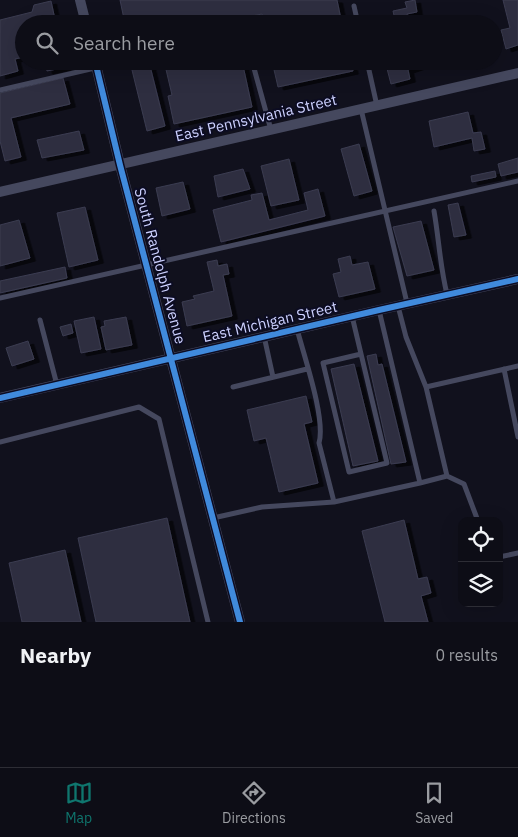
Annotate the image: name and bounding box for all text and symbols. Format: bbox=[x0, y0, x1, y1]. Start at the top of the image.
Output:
search box bbox=[15, 15, 503, 70]
icon: search bbox=[33, 29, 61, 57]
text: Search here bbox=[73, 31, 175, 55]
street label: East Pennsylvania Street bbox=[173, 90, 339, 145]
street label: South Randolph Avenue bbox=[130, 186, 190, 346]
street label: East Michigan Street bbox=[201, 297, 339, 346]
map controls bbox=[458, 517, 503, 607]
button: locate bbox=[458, 517, 503, 562]
button: layers bbox=[458, 562, 503, 607]
text: Nearby bbox=[20, 641, 91, 669]
text: 0 results bbox=[435, 645, 498, 665]
tab: Map bbox=[65, 779, 93, 827]
tab: Directions bbox=[222, 779, 286, 827]
tab: Saved bbox=[415, 779, 453, 827]

